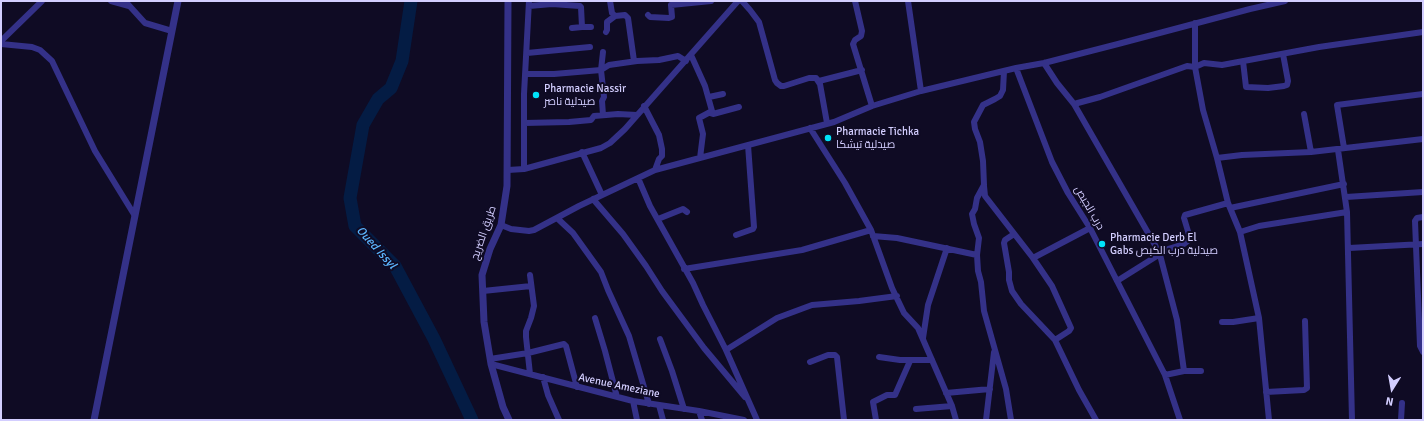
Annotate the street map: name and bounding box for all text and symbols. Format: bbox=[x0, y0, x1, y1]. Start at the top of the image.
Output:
place label: Pharmacie Nassir صيدلية ناصر bbox=[544, 82, 626, 108]
marker: Pharmacie Nassir صيدلية ناصر bbox=[531, 90, 541, 100]
place label: Pharmacie Tichka صيدلية تيشكا bbox=[836, 125, 919, 151]
marker: Pharmacie Tichka صيدلية تيشكا bbox=[823, 133, 833, 143]
street label: درب الجبص bbox=[1071, 184, 1107, 232]
street label: طريق الضريح bbox=[469, 204, 499, 262]
water label: Oued Issyl bbox=[353, 224, 399, 272]
place label: Pharmacie Derb El Gabs صيدلية درب الكبص bbox=[1110, 231, 1218, 257]
marker: Pharmacie Derb El Gabs صيدلية درب الكبص bbox=[1097, 239, 1107, 249]
north arrow bbox=[1372, 369, 1412, 409]
street label: Avenue Ameziane bbox=[577, 371, 661, 401]
text: N bbox=[1385, 394, 1395, 408]

